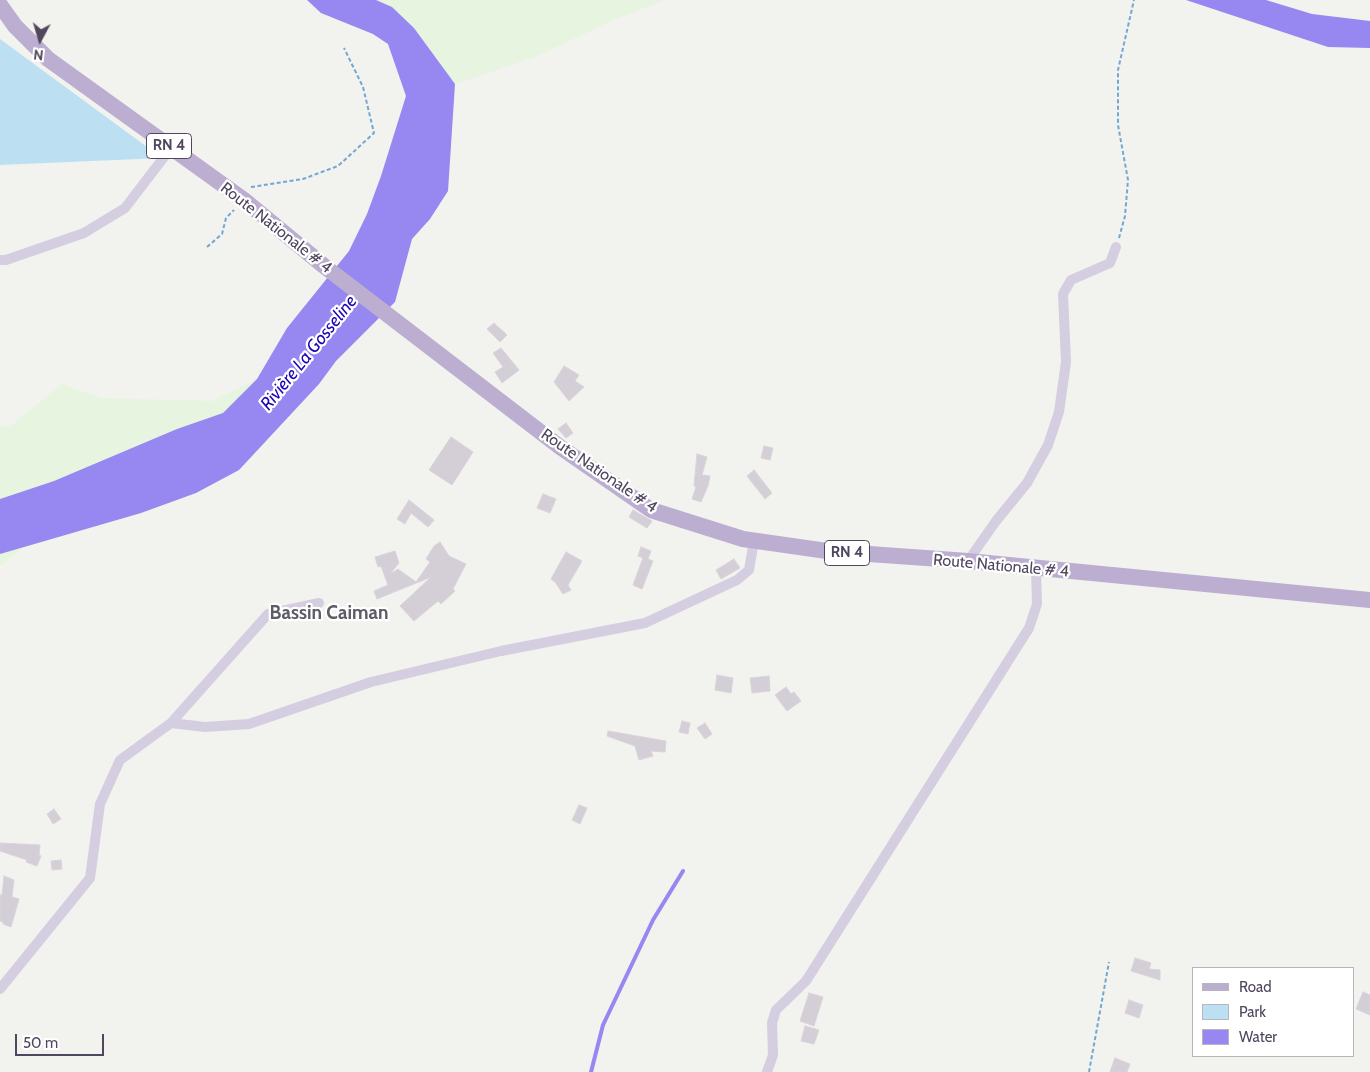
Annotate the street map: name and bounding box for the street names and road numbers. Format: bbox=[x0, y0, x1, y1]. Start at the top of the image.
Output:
road number: RN 4 bbox=[146, 134, 192, 158]
street label: Route Nationale # 4 bbox=[216, 179, 336, 277]
street label: Route Nationale # 4 bbox=[537, 425, 661, 517]
road number: RN 4 bbox=[824, 540, 870, 566]
street label: Route Nationale # 4 bbox=[932, 551, 1070, 581]

